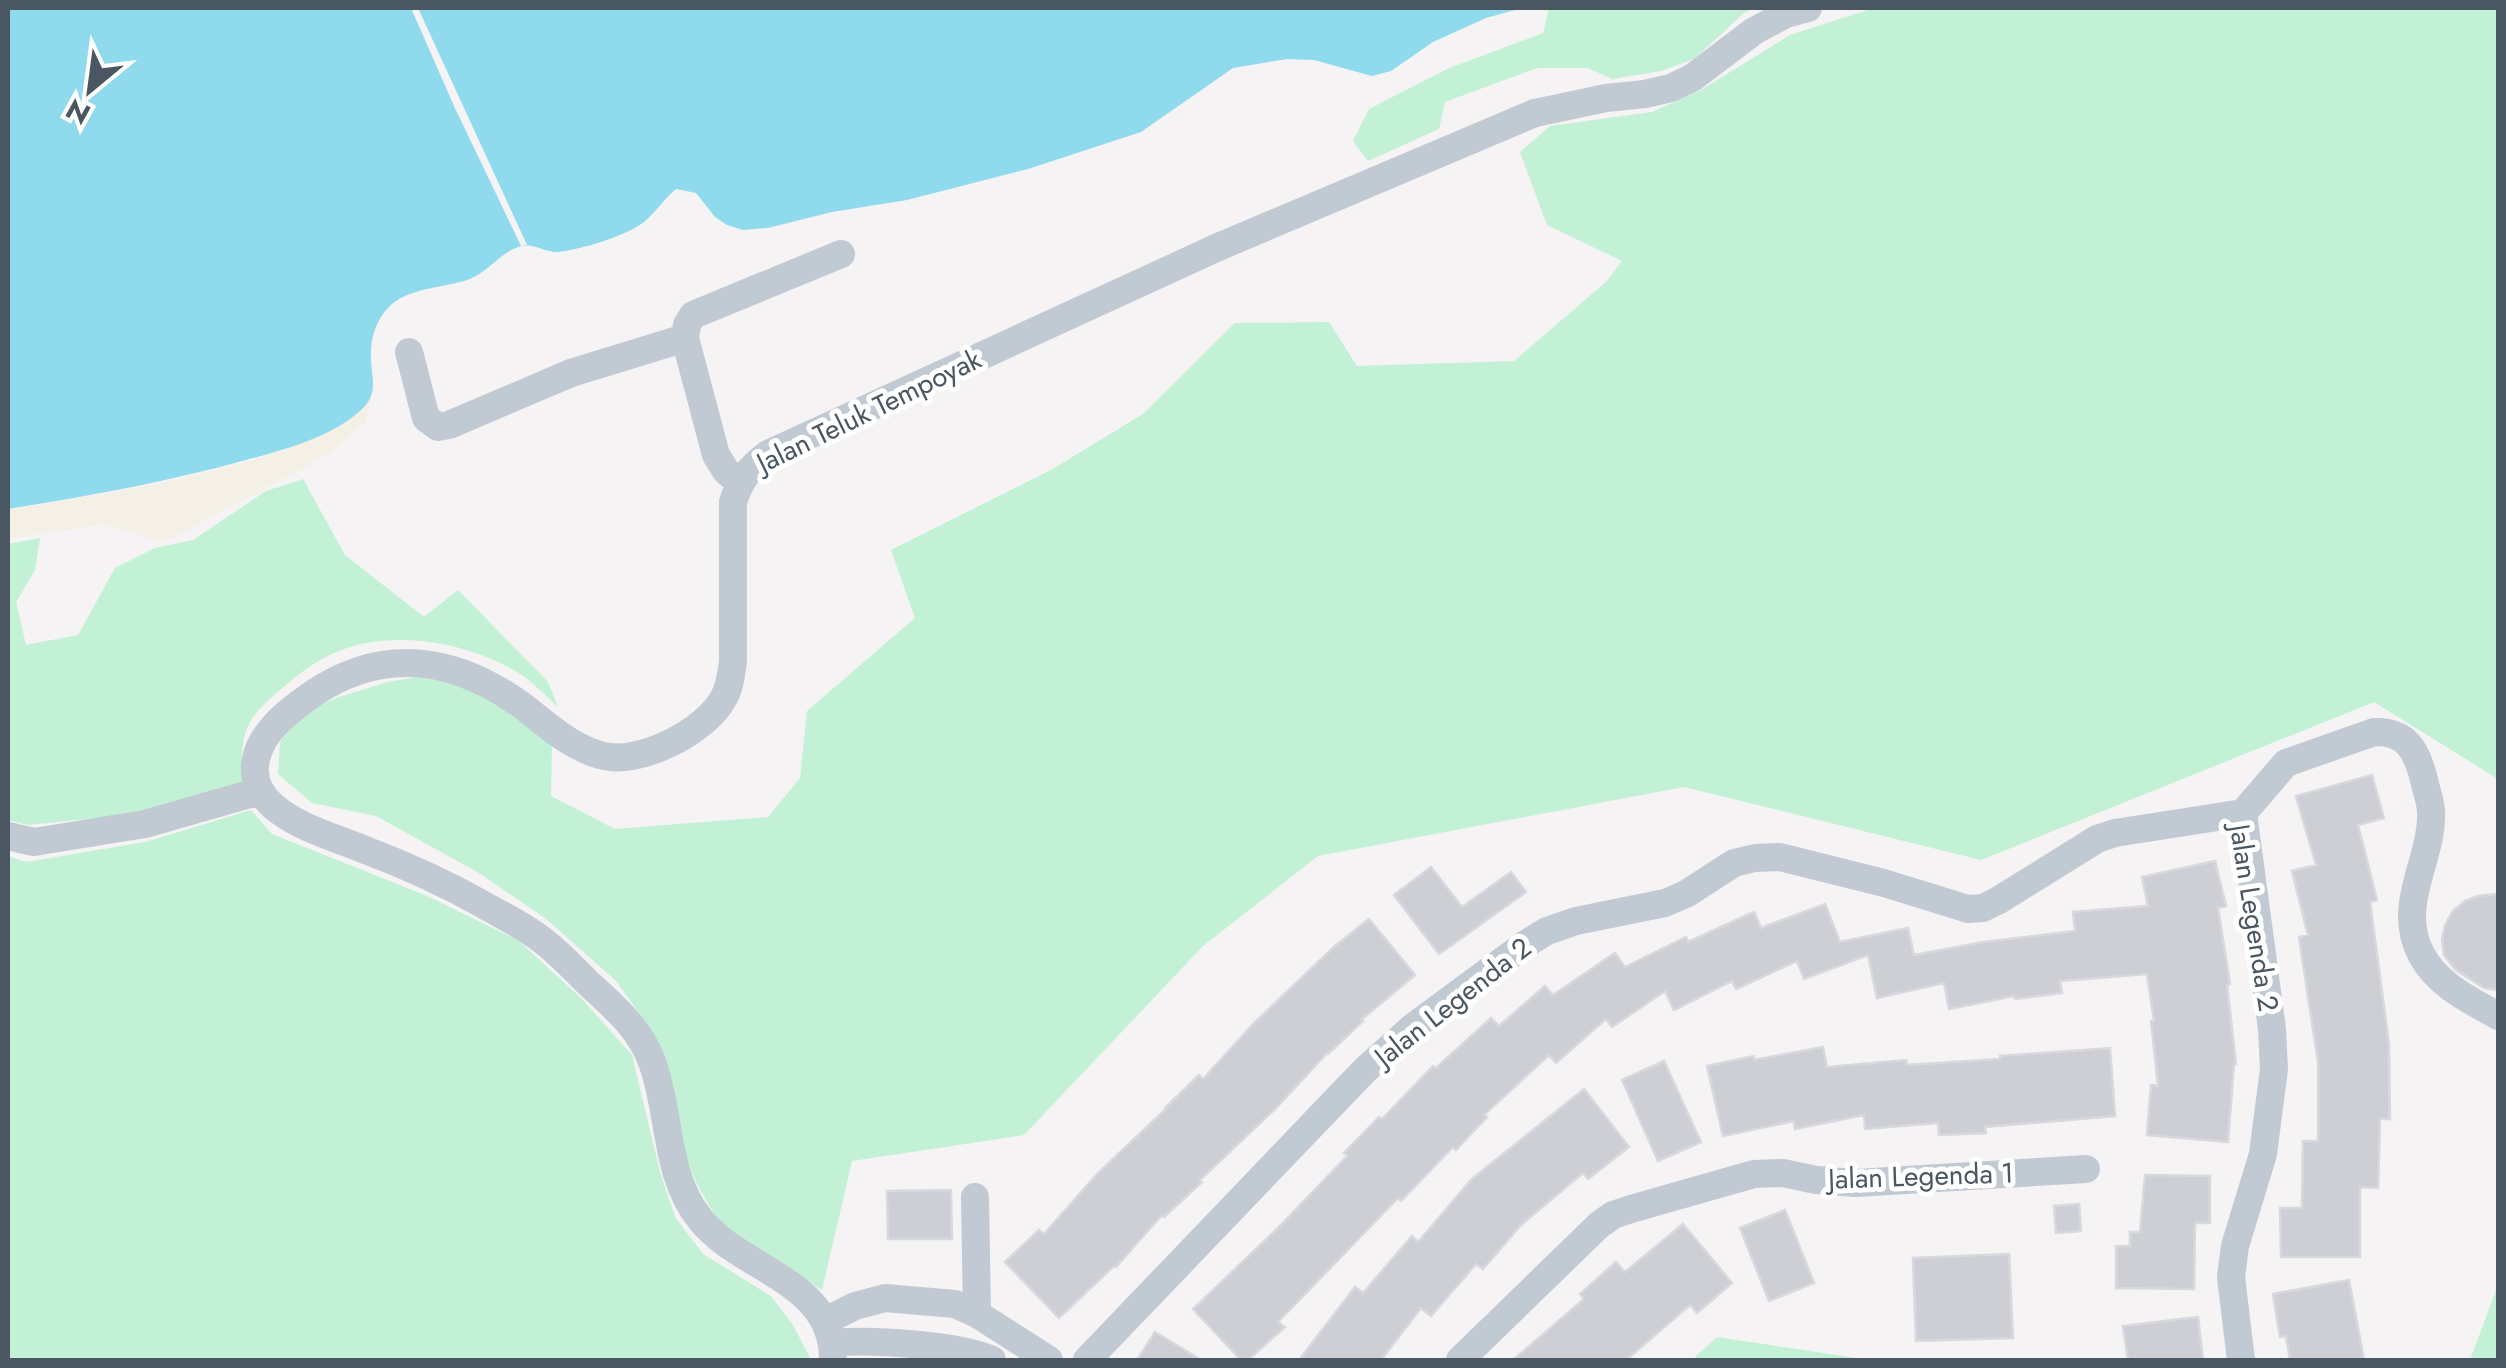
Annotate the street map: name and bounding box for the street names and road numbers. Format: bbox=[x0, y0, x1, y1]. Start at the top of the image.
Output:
street label: Jalan Teluk Tempoyak bbox=[746, 339, 989, 485]
street label: Jalan Legenda 2 bbox=[2218, 817, 2289, 1015]
street label: Jalan Legenda 2 bbox=[1363, 928, 1540, 1079]
street label: Jalan Legenda 1 bbox=[1823, 1152, 2015, 1200]

